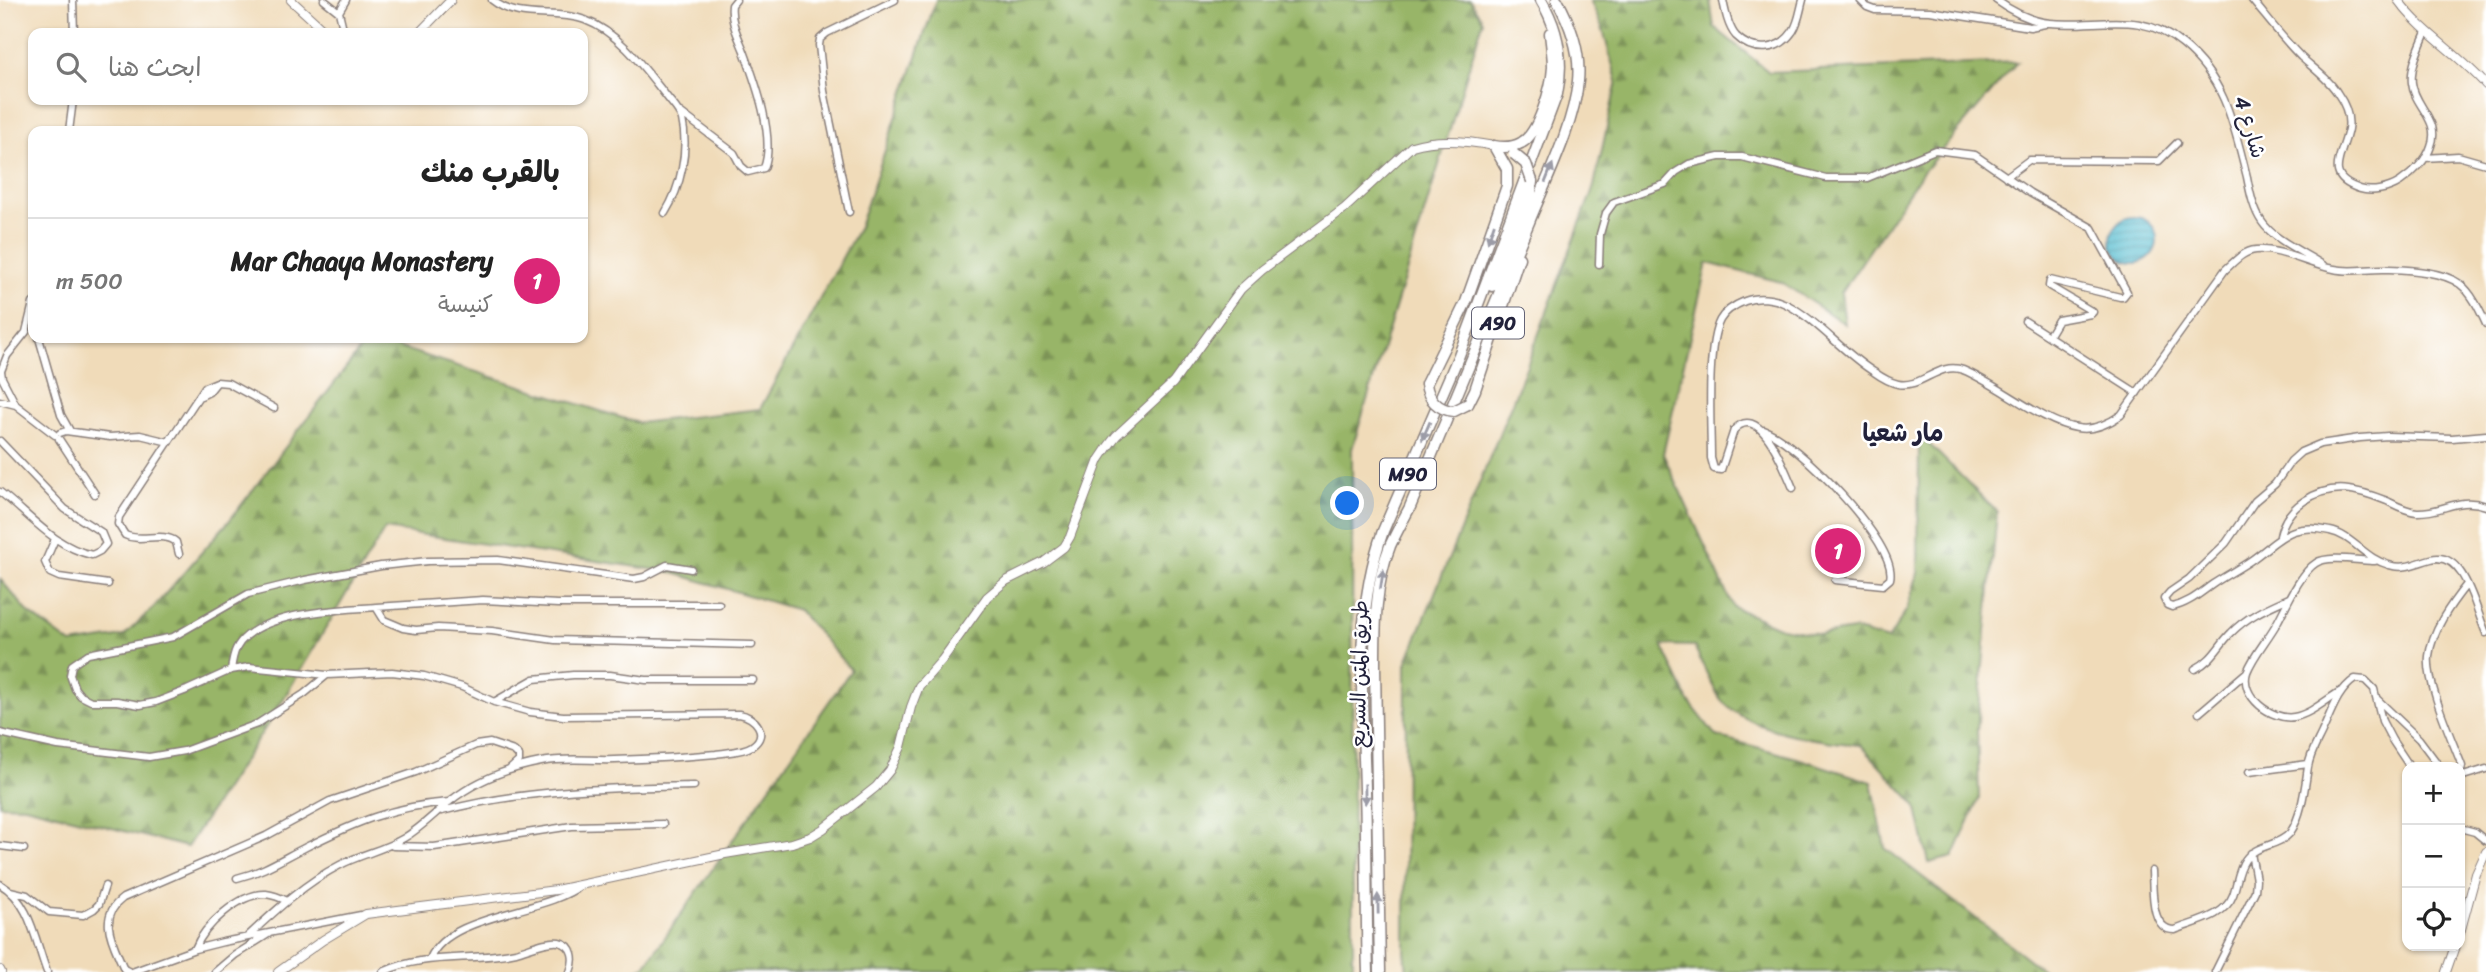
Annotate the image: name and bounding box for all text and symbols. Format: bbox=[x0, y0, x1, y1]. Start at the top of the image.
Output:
search box bbox=[28, 28, 588, 105]
text: ابحث هنا bbox=[108, 44, 202, 90]
icon: search bbox=[52, 48, 90, 86]
street label: شارع 4 bbox=[2222, 91, 2278, 163]
text: بالقرب منك bbox=[421, 145, 560, 199]
one-way arrow bbox=[1543, 162, 1554, 183]
one-way arrow bbox=[1485, 222, 1496, 243]
text: Mar Chaaya Monastery bbox=[231, 238, 493, 284]
text: 500 m bbox=[56, 261, 123, 302]
text: 1 bbox=[532, 261, 542, 302]
text: كنيسة bbox=[438, 284, 493, 325]
road number: A90 bbox=[1472, 308, 1524, 338]
district label: مار شعيا bbox=[1862, 412, 1944, 454]
one-way arrow bbox=[1420, 421, 1431, 442]
road number: M90 bbox=[1380, 458, 1436, 489]
your location bbox=[1330, 486, 1364, 520]
pin: 1 bbox=[1815, 525, 1861, 577]
one-way arrow bbox=[1377, 568, 1388, 590]
street label: طريق المتن السريع bbox=[1339, 600, 1379, 748]
map controls bbox=[2402, 762, 2465, 951]
button: + bbox=[2402, 762, 2465, 825]
one-way arrow bbox=[1359, 784, 1371, 806]
button: − bbox=[2402, 825, 2465, 888]
button: locate bbox=[2402, 888, 2465, 951]
one-way arrow bbox=[1372, 893, 1384, 915]

